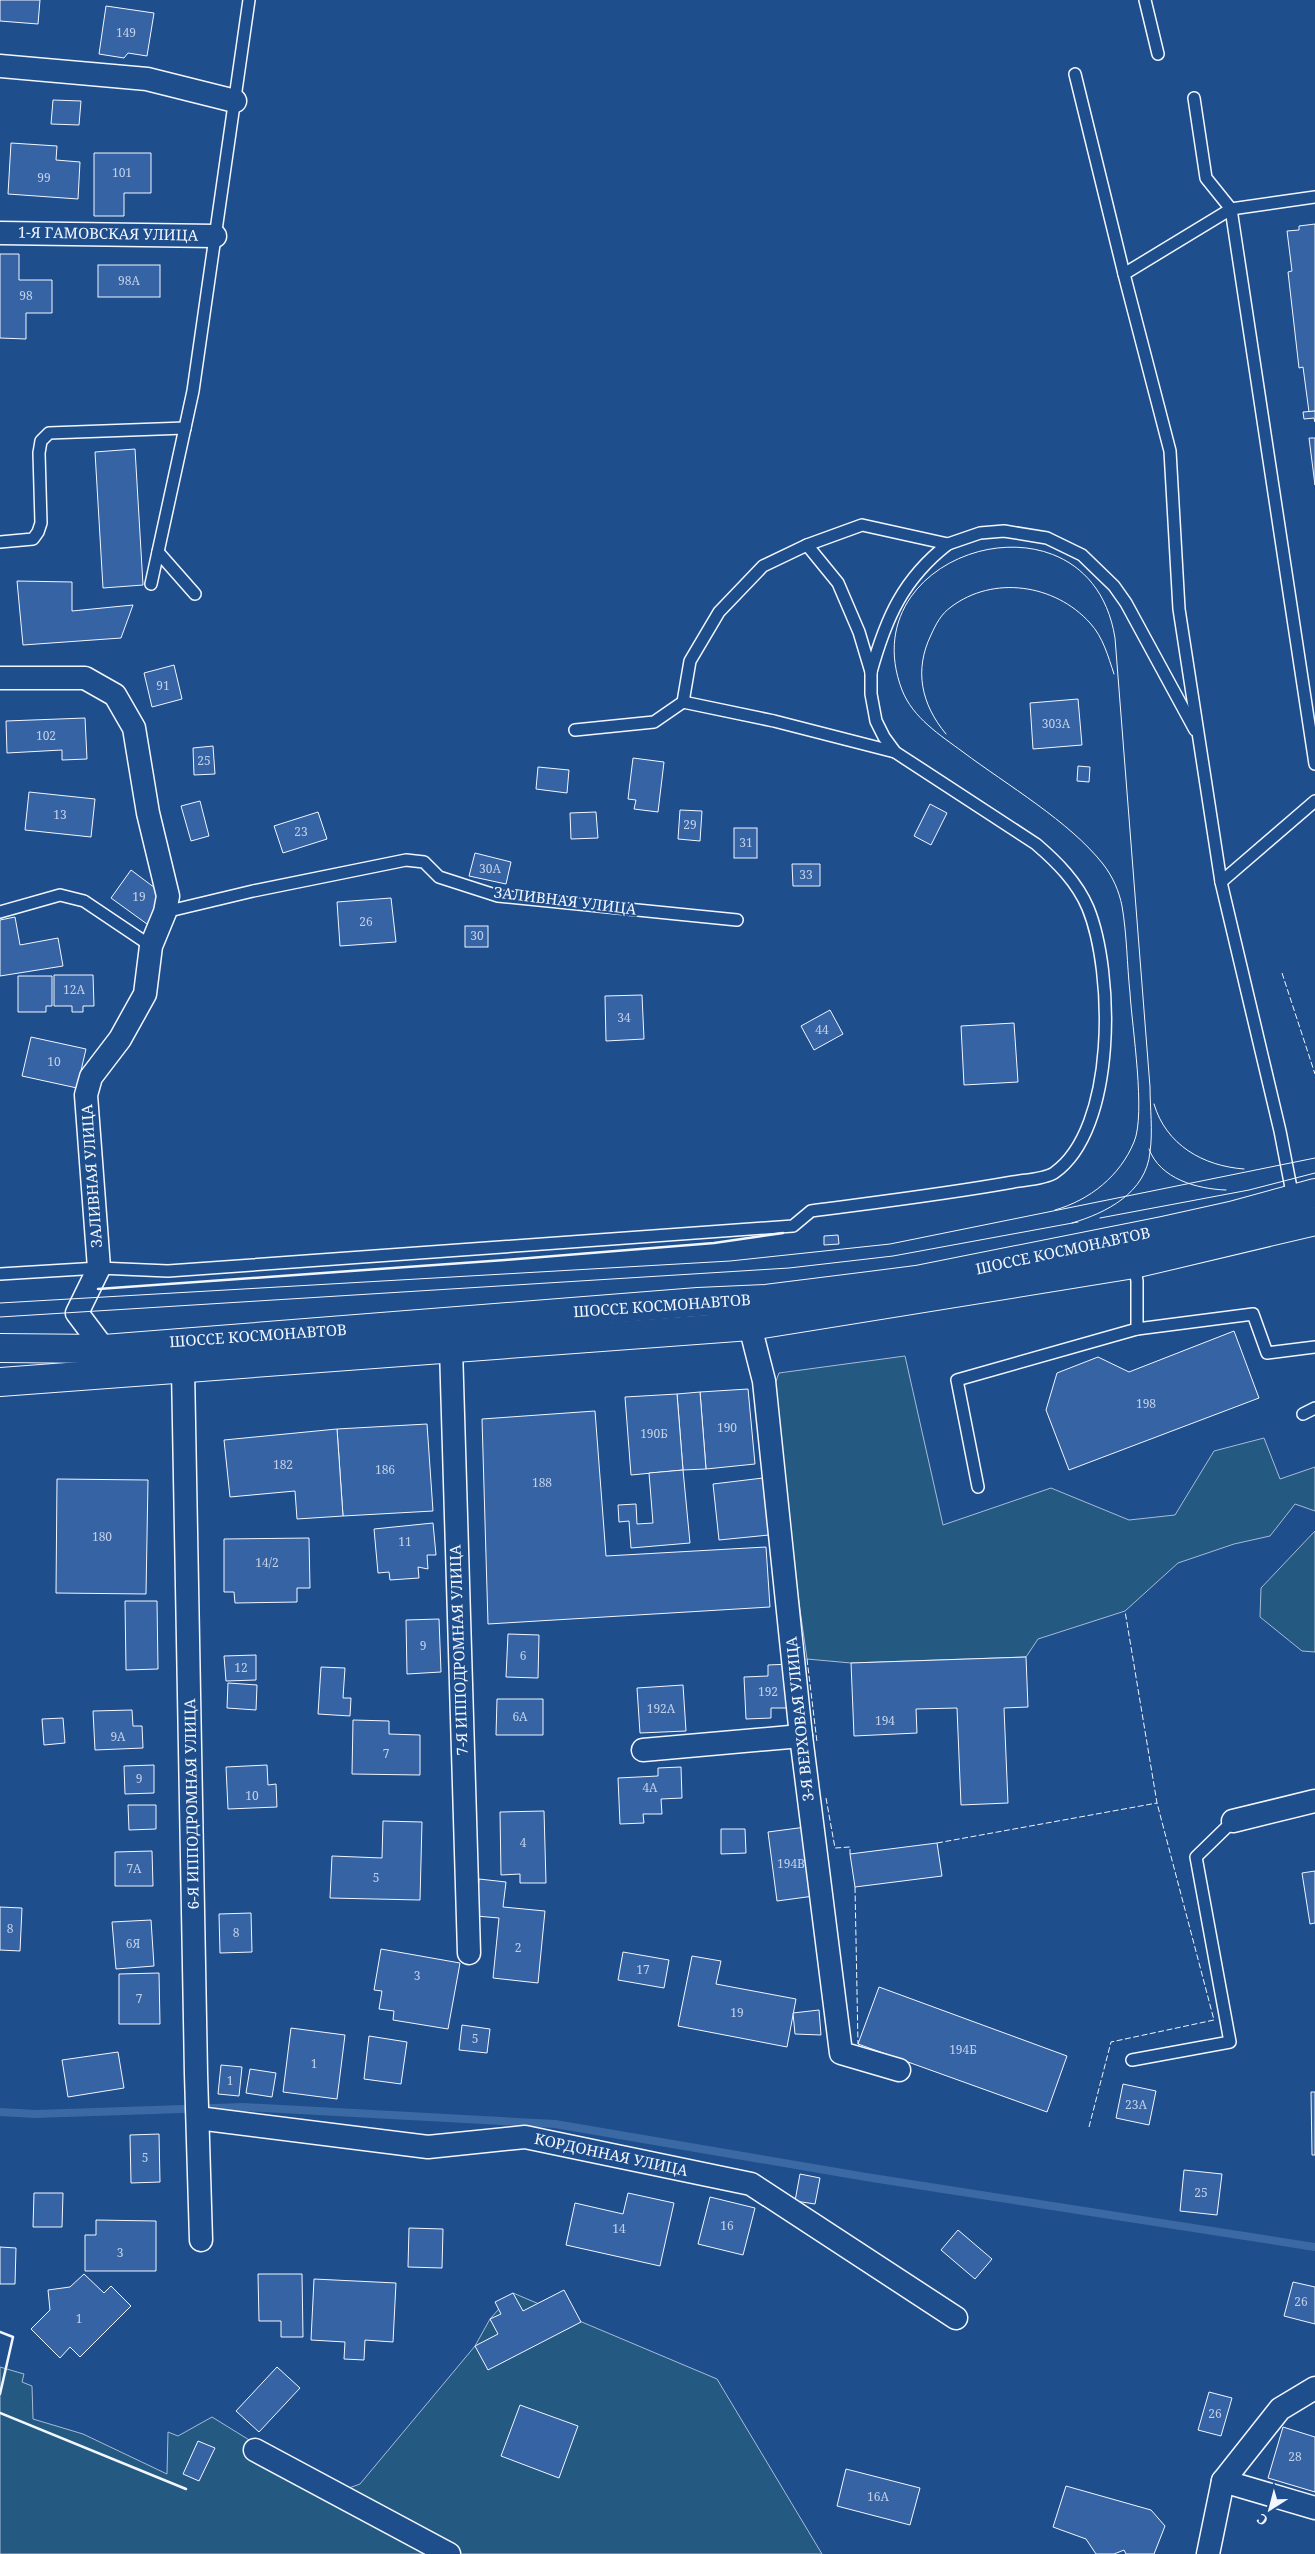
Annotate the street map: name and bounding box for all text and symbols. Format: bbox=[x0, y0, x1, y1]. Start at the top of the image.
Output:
house number: 149 bbox=[116, 24, 136, 41]
house number: 101 bbox=[112, 164, 132, 181]
house number: 99 bbox=[37, 169, 51, 186]
street label: 1-Я ГАМОВСКАЯ УЛИЦА bbox=[18, 221, 199, 245]
house number: 98А bbox=[118, 272, 140, 289]
house number: 98 bbox=[19, 287, 33, 304]
house number: 91 bbox=[156, 677, 170, 694]
house number: 303А bbox=[1042, 715, 1071, 732]
house number: 102 bbox=[36, 727, 56, 744]
house number: 25 bbox=[197, 752, 211, 769]
house number: 13 bbox=[53, 806, 67, 823]
house number: 29 bbox=[683, 816, 697, 833]
house number: 23 bbox=[294, 823, 308, 840]
house number: 31 bbox=[739, 834, 753, 851]
house number: 30А bbox=[479, 860, 501, 877]
house number: 33 bbox=[799, 866, 813, 883]
street label: ЗАЛИВНАЯ УЛИЦА bbox=[492, 881, 638, 919]
house number: 19 bbox=[132, 888, 146, 905]
house number: 26 bbox=[359, 913, 373, 930]
house number: 30 bbox=[470, 927, 484, 944]
house number: 12А bbox=[63, 981, 85, 998]
house number: 34 bbox=[617, 1009, 631, 1026]
house number: 44 bbox=[815, 1021, 829, 1038]
house number: 10 bbox=[47, 1053, 61, 1070]
street label: ЗАЛИВНАЯ УЛИЦА bbox=[76, 1103, 106, 1249]
street label: ШОССЕ КОСМОНАВТОВ bbox=[974, 1222, 1152, 1278]
street label: ШОССЕ КОСМОНАВТОВ bbox=[573, 1289, 751, 1321]
street label: ШОССЕ КОСМОНАВТОВ bbox=[169, 1319, 347, 1351]
house number: 198 bbox=[1136, 1395, 1156, 1412]
house number: 190 bbox=[717, 1419, 737, 1436]
house number: 190Б bbox=[640, 1425, 668, 1442]
house number: 182 bbox=[273, 1456, 293, 1473]
house number: 186 bbox=[375, 1461, 395, 1478]
house number: 188 bbox=[532, 1474, 552, 1491]
house number: 180 bbox=[92, 1528, 112, 1545]
house number: 11 bbox=[398, 1533, 412, 1550]
street label: 7-Я ИППОДРОМНАЯ УЛИЦА bbox=[444, 1544, 472, 1756]
house number: 14/2 bbox=[255, 1554, 279, 1571]
street label: 3-Я ВЕРХОВАЯ УЛИЦА bbox=[780, 1635, 818, 1803]
house number: 9 bbox=[420, 1637, 426, 1654]
house number: 6 bbox=[520, 1647, 527, 1664]
house number: 12 bbox=[234, 1659, 248, 1676]
house number: 192 bbox=[758, 1683, 778, 1700]
street label: 6-Я ИППОДРОМНАЯ УЛИЦА bbox=[179, 1698, 203, 1910]
house number: 192А bbox=[647, 1700, 676, 1717]
house number: 6А bbox=[512, 1708, 528, 1725]
house number: 194 bbox=[875, 1712, 895, 1729]
house number: 9А bbox=[110, 1728, 126, 1745]
house number: 7 bbox=[383, 1745, 390, 1762]
house number: 9 bbox=[136, 1770, 142, 1787]
house number: 4А bbox=[642, 1779, 658, 1796]
house number: 10 bbox=[245, 1787, 259, 1804]
house number: 4 bbox=[520, 1834, 527, 1851]
house number: 194В bbox=[777, 1855, 805, 1872]
house number: 7А bbox=[126, 1860, 142, 1877]
house number: 5 bbox=[373, 1869, 379, 1886]
house number: 8 bbox=[7, 1920, 14, 1937]
house number: 8 bbox=[233, 1924, 240, 1941]
house number: 6Я bbox=[126, 1935, 140, 1952]
house number: 2 bbox=[515, 1939, 521, 1956]
house number: 17 bbox=[636, 1961, 650, 1978]
house number: 3 bbox=[414, 1967, 421, 1984]
house number: 7 bbox=[136, 1990, 143, 2007]
house number: 19 bbox=[730, 2004, 744, 2021]
house number: 5 bbox=[472, 2030, 478, 2047]
house number: 194Б bbox=[949, 2041, 977, 2058]
house number: 1 bbox=[311, 2055, 317, 2072]
house number: 1 bbox=[227, 2072, 233, 2089]
house number: 23А bbox=[1125, 2096, 1147, 2113]
street label: КОРДОННАЯ УЛИЦА bbox=[533, 2128, 690, 2180]
house number: 5 bbox=[142, 2149, 148, 2166]
house number: 25 bbox=[1194, 2184, 1208, 2201]
house number: 16 bbox=[720, 2217, 734, 2234]
house number: 14 bbox=[612, 2220, 626, 2237]
house number: 3 bbox=[117, 2244, 124, 2261]
house number: 26 bbox=[1294, 2293, 1308, 2310]
house number: 1 bbox=[76, 2310, 82, 2327]
house number: 26 bbox=[1208, 2405, 1222, 2422]
house number: 28 bbox=[1288, 2448, 1302, 2465]
north arrow bbox=[1245, 2484, 1295, 2534]
house number: 16А bbox=[867, 2488, 889, 2505]
text: С bbox=[1253, 2510, 1271, 2530]

